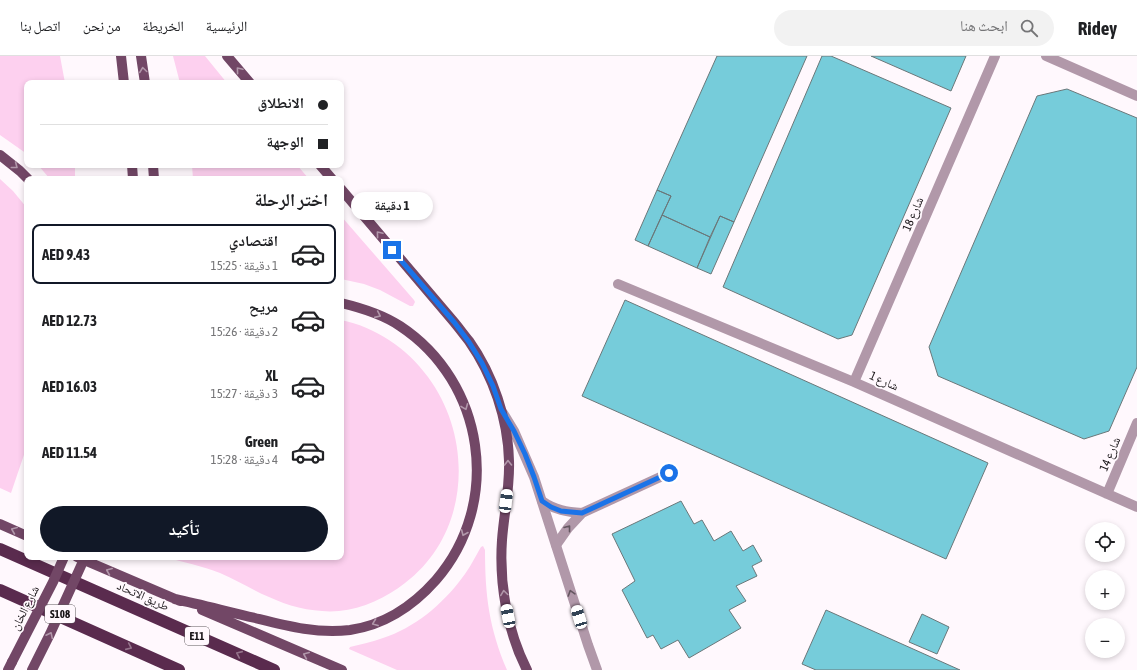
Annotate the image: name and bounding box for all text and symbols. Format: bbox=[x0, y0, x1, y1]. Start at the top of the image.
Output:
search box bbox=[774, 10, 1054, 46]
text: ابحث هنا bbox=[960, 17, 1008, 34]
icon: search bbox=[1018, 17, 1040, 39]
text: Ridey bbox=[1078, 17, 1117, 39]
text: اتصل بنا bbox=[20, 18, 61, 34]
text: من نحن bbox=[83, 18, 121, 34]
text: الخريطة bbox=[143, 18, 184, 34]
text: الرئيسية bbox=[206, 18, 247, 34]
one-way arrow bbox=[140, 66, 148, 73]
one-way arrow bbox=[236, 67, 243, 74]
text: الانطلاق bbox=[258, 94, 304, 111]
text: الوجهة bbox=[266, 133, 304, 150]
one-way arrow bbox=[10, 162, 17, 169]
text: اختر الرحلة bbox=[255, 189, 328, 210]
callout: 1 دقيقة bbox=[351, 192, 433, 220]
street label: شارع 18 bbox=[900, 195, 927, 234]
text: 1 دقيقة bbox=[374, 198, 410, 213]
one-way arrow bbox=[376, 231, 384, 239]
text: اقتصادي bbox=[229, 232, 278, 249]
icon: car bbox=[290, 236, 326, 272]
route end bbox=[383, 241, 401, 259]
text: AED 9.43 bbox=[42, 246, 90, 263]
text: 1 دقيقة · 15:25 bbox=[211, 258, 278, 273]
text: مريح bbox=[249, 298, 278, 315]
icon: car bbox=[290, 302, 326, 338]
one-way arrow bbox=[374, 310, 381, 318]
text: AED 12.73 bbox=[42, 312, 97, 329]
text: 2 دقيقة · 15:26 bbox=[211, 324, 278, 339]
text: XL bbox=[265, 367, 278, 384]
icon: car bbox=[290, 368, 326, 404]
street label: شارع 1 bbox=[867, 368, 901, 394]
text: AED 16.03 bbox=[42, 378, 97, 395]
text: 3 دقيقة · 15:27 bbox=[211, 386, 278, 401]
one-way arrow bbox=[460, 402, 468, 410]
text: Green bbox=[245, 433, 278, 450]
icon: car bbox=[290, 434, 326, 470]
street label: شارع 14 bbox=[1097, 435, 1124, 474]
text: AED 11.54 bbox=[42, 444, 97, 461]
text: 4 دقيقة · 15:28 bbox=[211, 452, 278, 467]
one-way arrow bbox=[504, 460, 513, 466]
route start bbox=[660, 464, 678, 482]
car bbox=[499, 488, 513, 514]
button: تأكيد bbox=[40, 506, 328, 552]
map controls bbox=[1085, 522, 1125, 658]
button: locate bbox=[1085, 522, 1125, 562]
one-way arrow bbox=[563, 526, 570, 533]
one-way arrow bbox=[10, 527, 18, 535]
one-way arrow bbox=[461, 530, 469, 537]
one-way arrow bbox=[106, 567, 113, 575]
button: + bbox=[1085, 570, 1125, 610]
street label: طريق الاتحاد bbox=[115, 578, 171, 614]
street label: شارع الخان bbox=[8, 583, 43, 633]
one-way arrow bbox=[500, 590, 509, 596]
one-way arrow bbox=[567, 590, 576, 597]
car bbox=[500, 603, 516, 629]
car bbox=[570, 604, 588, 630]
road number: S108 bbox=[45, 605, 75, 623]
one-way arrow bbox=[372, 618, 379, 626]
button: − bbox=[1085, 618, 1125, 658]
road number: E11 bbox=[185, 627, 209, 645]
one-way arrow bbox=[45, 632, 53, 640]
one-way arrow bbox=[125, 642, 132, 650]
one-way arrow bbox=[235, 651, 243, 659]
one-way arrow bbox=[302, 651, 309, 659]

